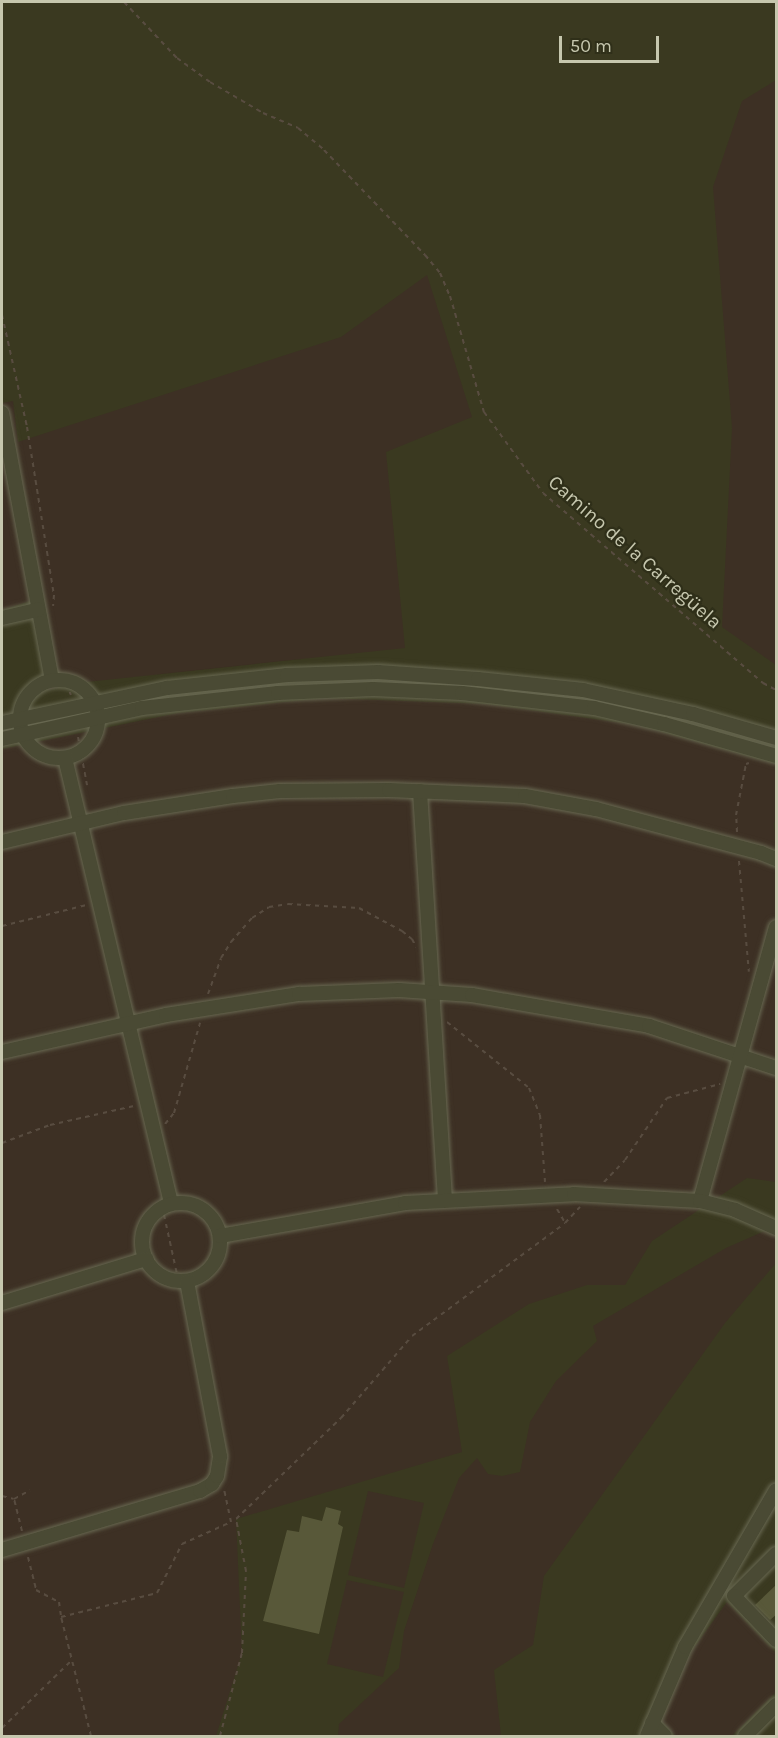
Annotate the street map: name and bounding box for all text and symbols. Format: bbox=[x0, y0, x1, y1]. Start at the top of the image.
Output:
scale bar bbox=[562, 24, 662, 62]
text: 50 m bbox=[570, 35, 612, 57]
street label: Camino de la Carregüela bbox=[543, 470, 727, 634]

